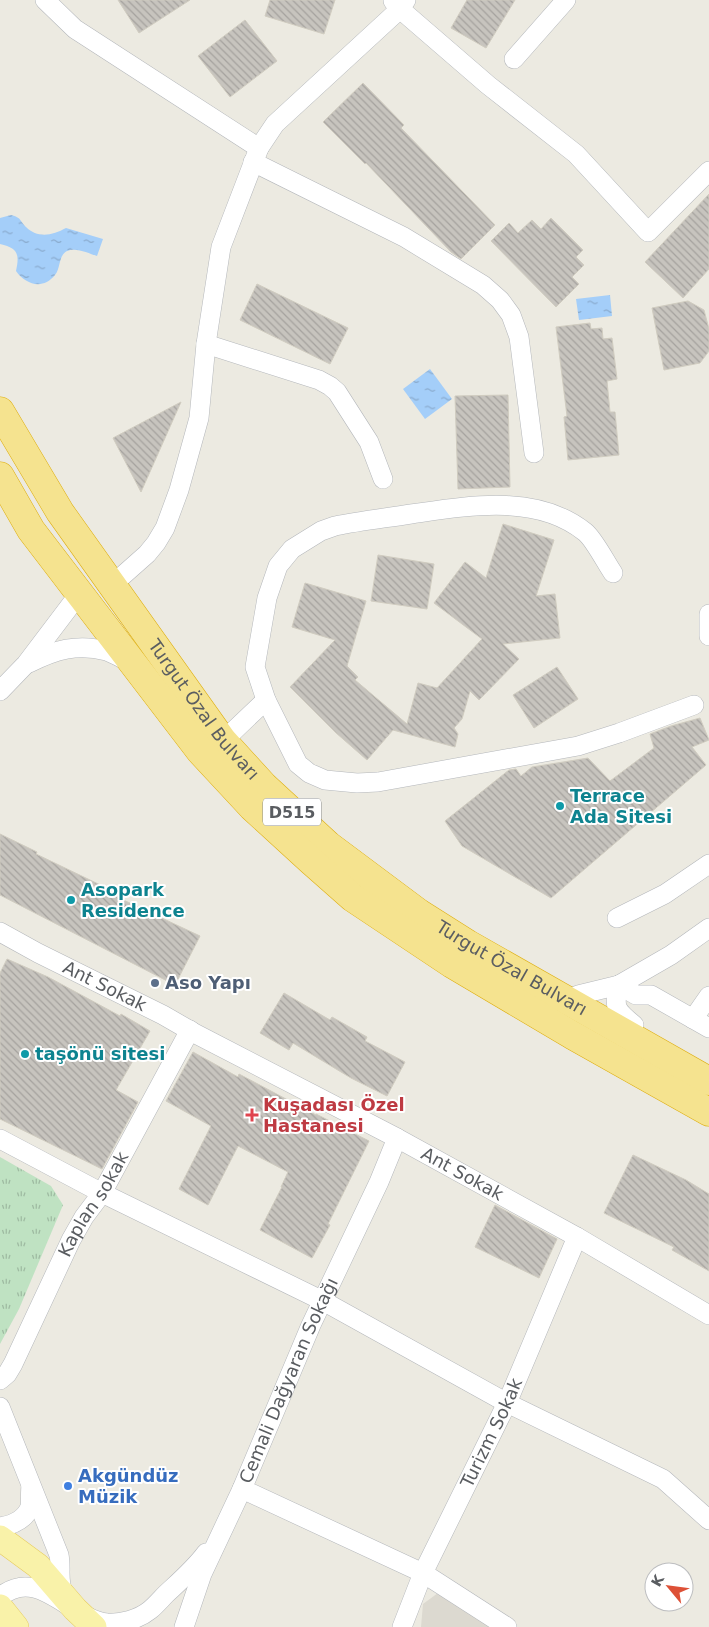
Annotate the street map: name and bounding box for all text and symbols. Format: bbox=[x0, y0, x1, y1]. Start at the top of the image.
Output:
street label: Turgut Özal Bulvarı bbox=[144, 634, 264, 784]
place label: Terrace Ada Sitesi bbox=[570, 785, 672, 827]
road number: D515 bbox=[263, 799, 321, 826]
marker: Terrace Ada Sitesi bbox=[554, 800, 566, 812]
place label: Asopark Residence bbox=[81, 879, 185, 921]
marker: Asopark Residence bbox=[65, 894, 77, 906]
street label: Turgut Özal Bulvarı bbox=[432, 915, 591, 1020]
street label: Ant Sokak bbox=[60, 956, 151, 1015]
place label: Aso Yapı bbox=[165, 972, 251, 993]
marker: Aso Yapı bbox=[149, 977, 161, 989]
place label: taşönü sitesi bbox=[35, 1043, 165, 1064]
marker: taşönü sitesi bbox=[19, 1048, 31, 1060]
place label: Kuşadası Özel Hastanesi bbox=[263, 1094, 405, 1136]
marker: Kuşadası Özel Hastanesi bbox=[245, 1108, 259, 1122]
street label: Ant Sokak bbox=[418, 1143, 508, 1205]
street label: Kaplan sokak bbox=[54, 1147, 133, 1260]
street label: Cemali Dağyaran Sokağı bbox=[235, 1274, 342, 1486]
street label: Turizm Sokak bbox=[455, 1374, 526, 1492]
place label: Akgündüz Müzik bbox=[78, 1465, 179, 1507]
marker: Akgündüz Müzik bbox=[62, 1480, 74, 1492]
north arrow bbox=[644, 1562, 694, 1612]
text: K bbox=[648, 1571, 668, 1589]

